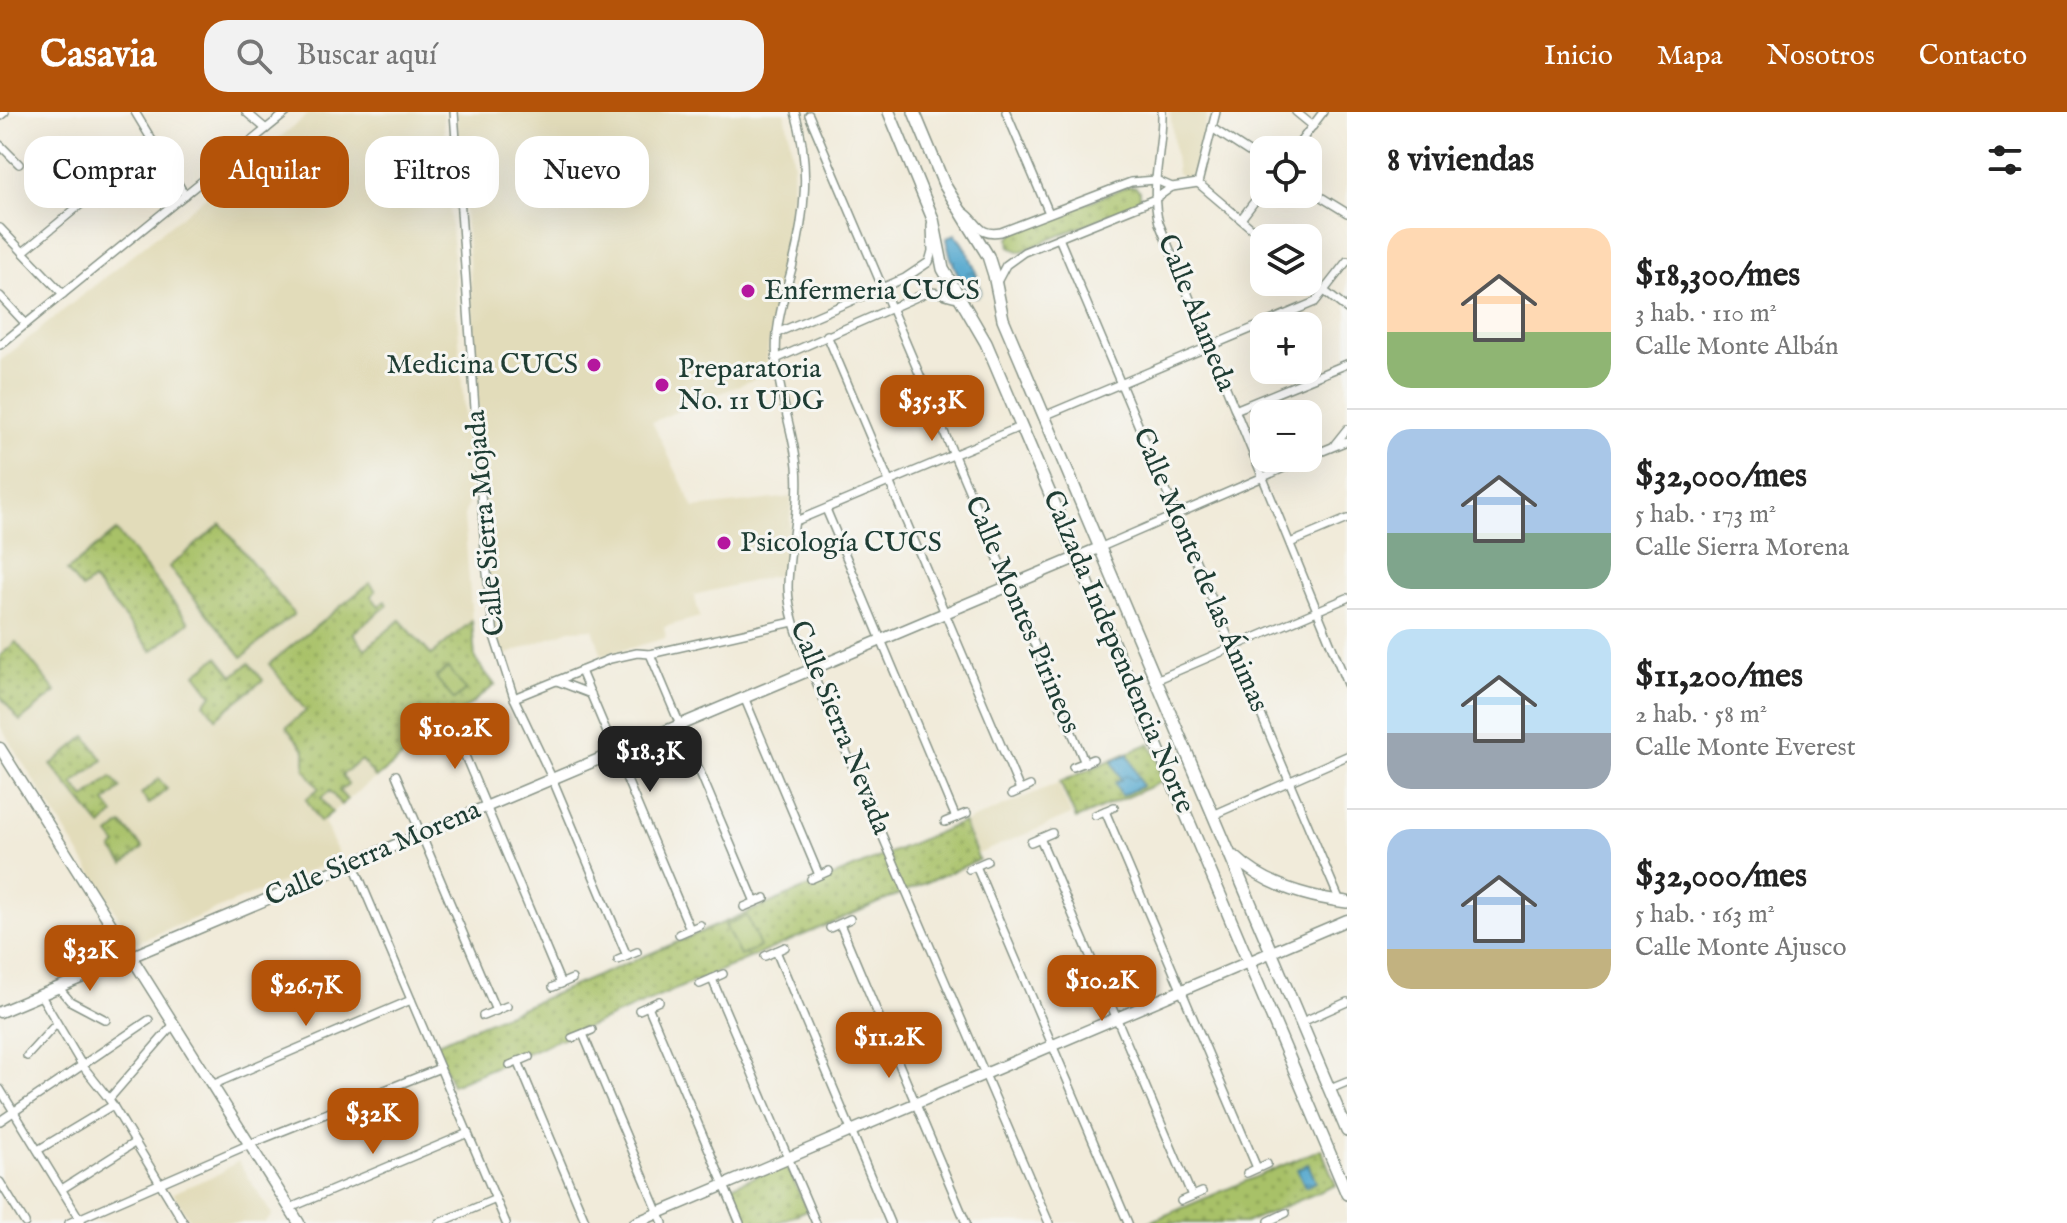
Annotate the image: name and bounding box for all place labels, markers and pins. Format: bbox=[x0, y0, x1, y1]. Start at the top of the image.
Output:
place label: Enfermeria CUCS bbox=[764, 274, 980, 309]
marker: Enfermeria CUCS bbox=[739, 282, 757, 300]
place label: Medicina CUCS bbox=[386, 348, 578, 383]
place label: Preparatoria No. 11 UDG bbox=[678, 352, 825, 419]
marker: Medicina CUCS bbox=[585, 356, 603, 374]
pin: $35.3K bbox=[867, 375, 997, 443]
marker: Preparatoria No. 11 UDG bbox=[653, 376, 671, 394]
place label: Psicología CUCS bbox=[740, 526, 942, 561]
marker: Psicología CUCS bbox=[715, 534, 733, 552]
pin: $10.2K bbox=[390, 703, 520, 771]
pin: $18.3K bbox=[585, 726, 715, 794]
pin: $32K bbox=[43, 925, 137, 993]
pin: $10.2K bbox=[1037, 955, 1167, 1023]
pin: $26.7K bbox=[241, 960, 371, 1028]
pin: $11.2K bbox=[824, 1012, 954, 1080]
pin: $32K bbox=[326, 1088, 420, 1156]

